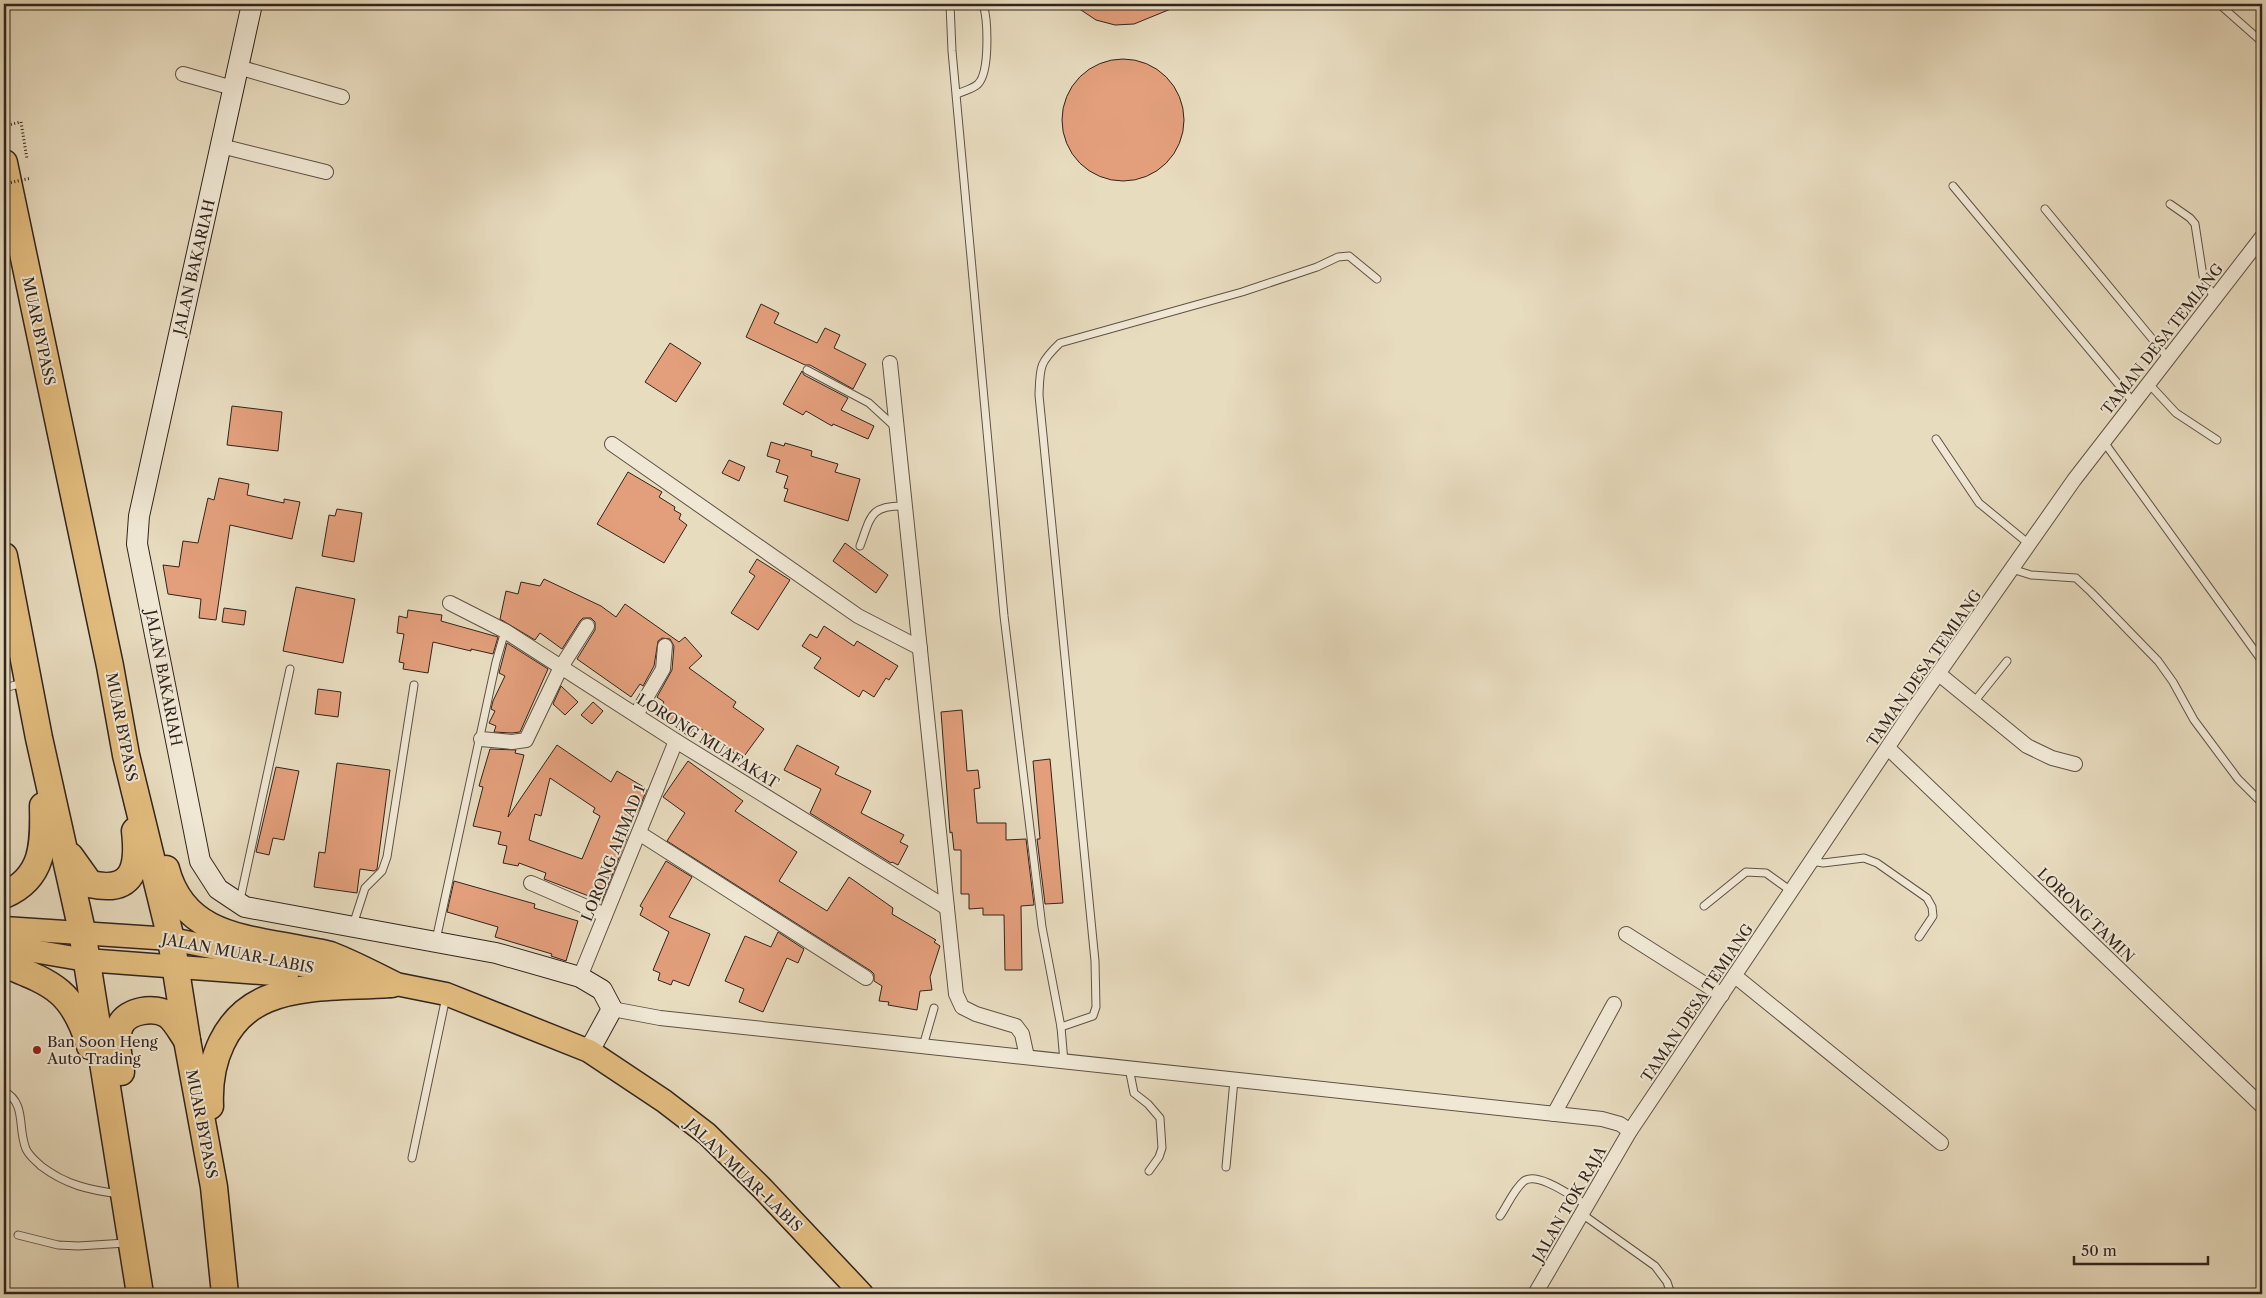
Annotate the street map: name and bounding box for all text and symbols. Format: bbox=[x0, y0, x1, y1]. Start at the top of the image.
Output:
street label: JALAN BAKARIAH bbox=[169, 197, 219, 339]
street label: TAMAN DESA TEMIANG bbox=[2097, 260, 2227, 418]
street label: MUAR BYPASS bbox=[18, 275, 60, 387]
street label: TAMAN DESA TEMIANG bbox=[1863, 586, 1985, 750]
street label: JALAN BAKARIAH bbox=[141, 606, 187, 748]
street label: MUAR BYPASS bbox=[102, 671, 142, 783]
street label: LORONG MUAFAKAT bbox=[633, 690, 783, 793]
street label: LORONG AHMAD 1 bbox=[577, 781, 649, 924]
street label: LORONG TAMIN bbox=[2033, 864, 2139, 966]
street label: TAMAN DESA TEMIANG bbox=[1637, 920, 1757, 1086]
street label: JALAN MUAR-LABIS bbox=[158, 929, 316, 977]
place label: Ban Soon Heng Auto Trading bbox=[46, 1032, 158, 1068]
marker: Ban Soon Heng Auto Trading bbox=[31, 1044, 43, 1056]
street label: MUAR BYPASS bbox=[182, 1068, 222, 1180]
street label: JALAN MUAR-LABIS bbox=[680, 1113, 806, 1236]
street label: JALAN TOK RAJA bbox=[1527, 1142, 1610, 1267]
scale bar bbox=[2074, 1233, 2207, 1265]
text: 50 m bbox=[2081, 1241, 2117, 1260]

